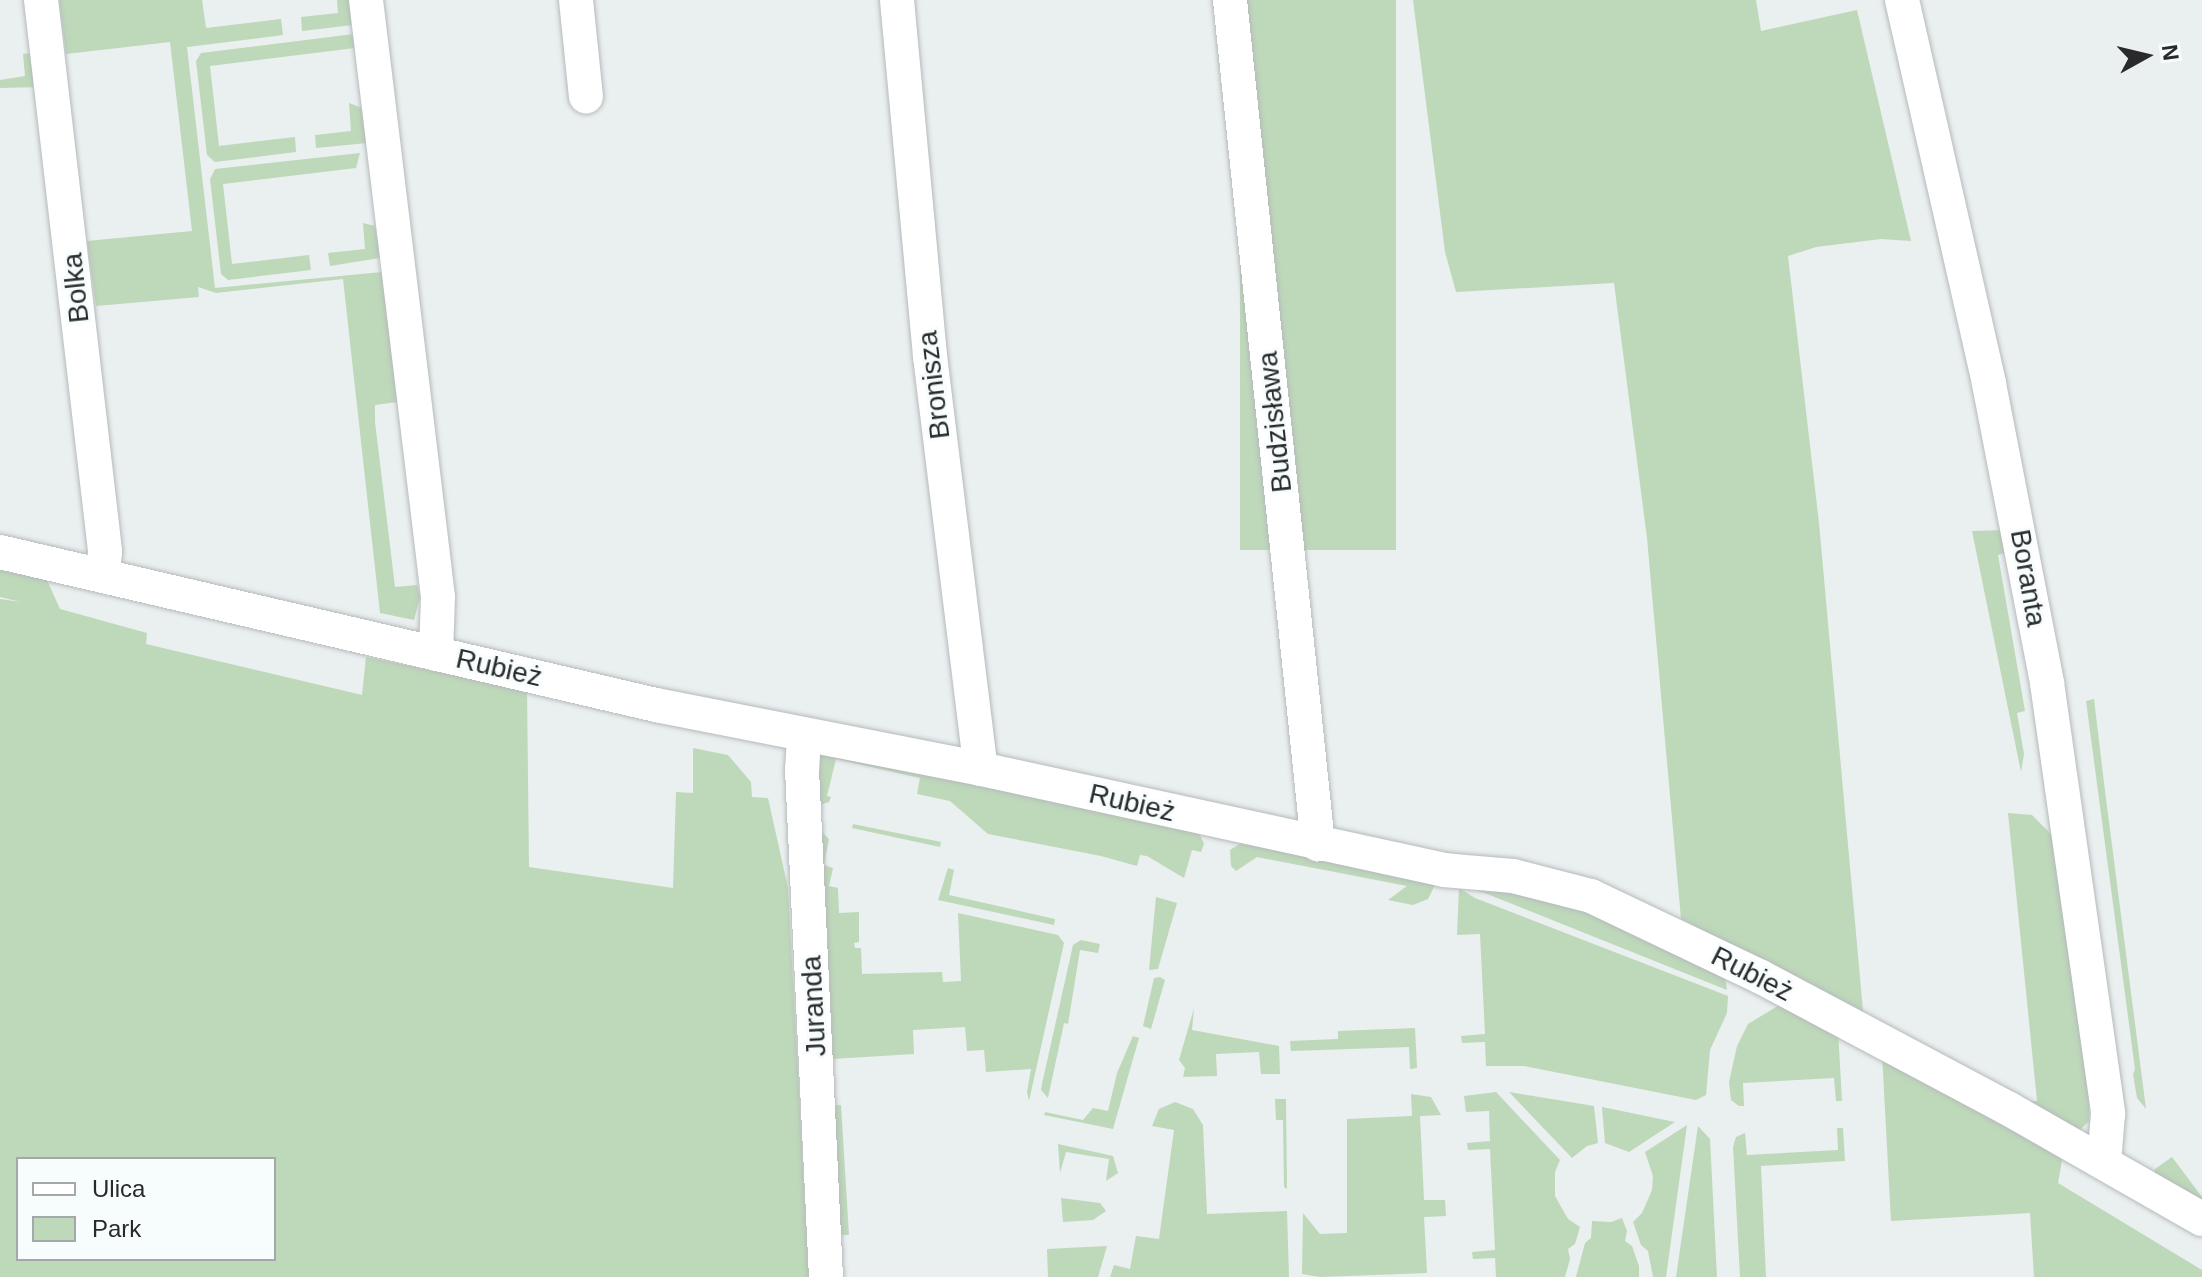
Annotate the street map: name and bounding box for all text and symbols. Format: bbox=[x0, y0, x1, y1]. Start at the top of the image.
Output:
north arrow bbox=[2106, 16, 2186, 96]
text: N bbox=[2157, 43, 2184, 62]
street label: Bolka bbox=[56, 251, 96, 325]
street label: Bronisza bbox=[911, 329, 957, 441]
street label: Budzisława bbox=[1251, 350, 1299, 494]
street label: Boranta bbox=[2003, 527, 2053, 629]
street label: Rubież bbox=[453, 642, 545, 694]
street label: Rubież bbox=[1086, 777, 1178, 829]
street label: Rubież bbox=[1706, 939, 1798, 1009]
street label: Juranda bbox=[795, 955, 833, 1057]
legend bbox=[16, 1157, 276, 1261]
text: Ulica bbox=[92, 1175, 145, 1202]
text: Park bbox=[92, 1215, 141, 1242]

